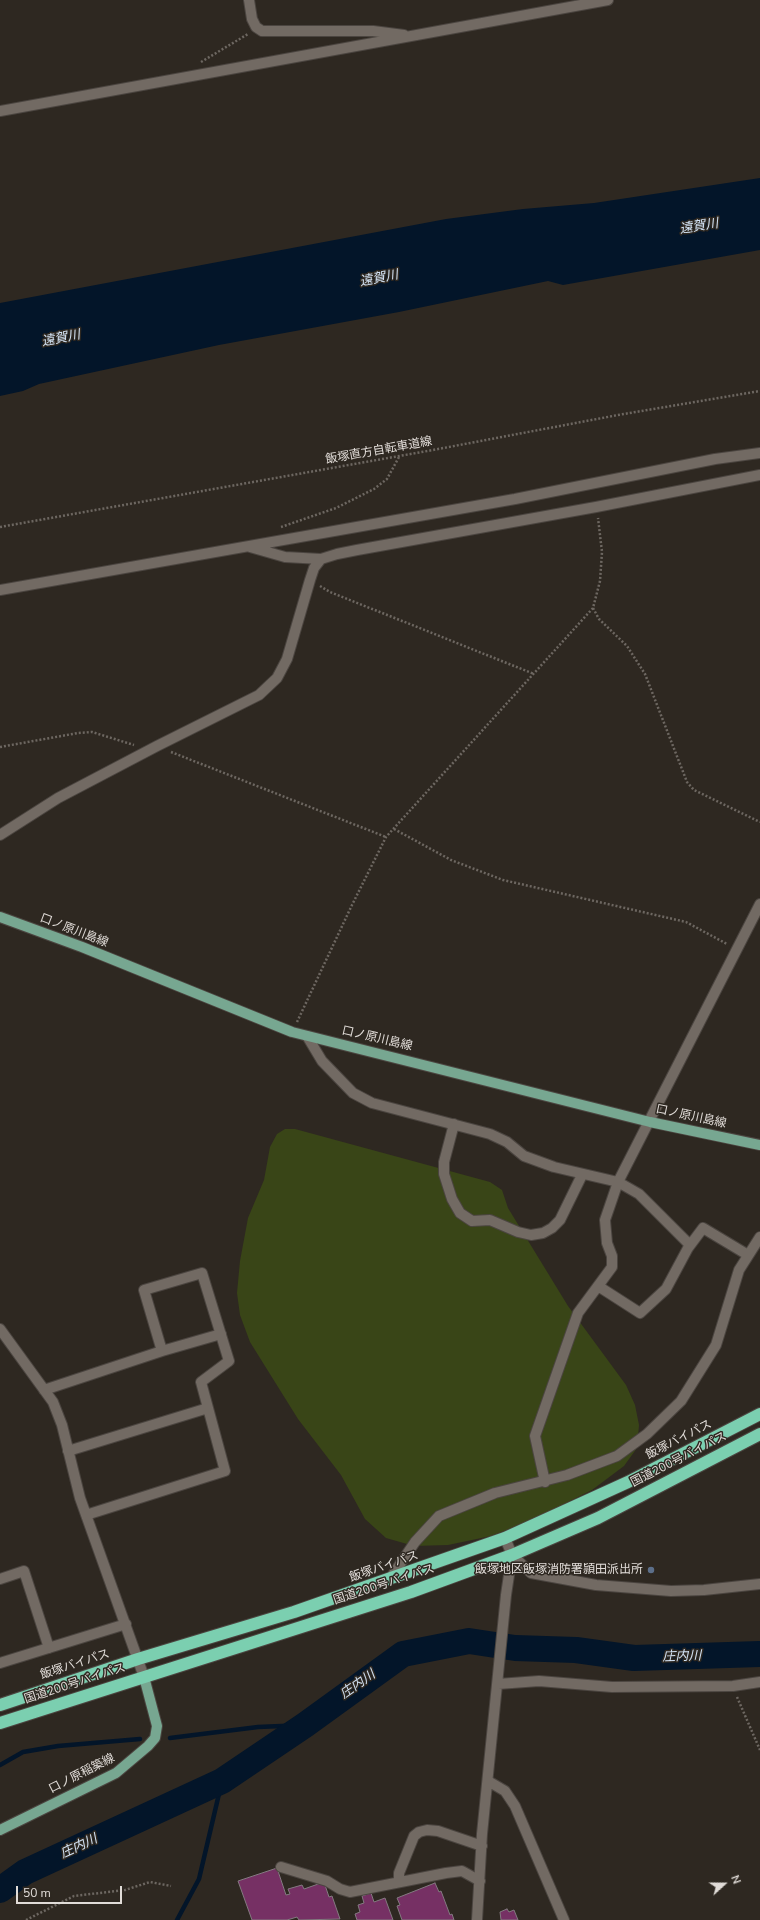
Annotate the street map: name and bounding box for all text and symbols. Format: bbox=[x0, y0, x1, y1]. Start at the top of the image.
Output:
water label: 遠賀川 bbox=[679, 216, 719, 238]
water label: 遠賀川 bbox=[358, 268, 400, 290]
water label: 遠賀川 bbox=[40, 328, 82, 350]
street label: 飯塚直方自転車道線 bbox=[325, 435, 433, 467]
street label: 口ノ原川島線 bbox=[38, 911, 110, 951]
street label: 口ノ原川島線 bbox=[340, 1024, 414, 1054]
street label: 口ノ原川島線 bbox=[654, 1102, 728, 1132]
street label: 飯塚バイパス bbox=[644, 1417, 714, 1463]
street label: 国道200号バイパス bbox=[629, 1430, 729, 1490]
street label: 飯塚バイパス bbox=[348, 1548, 420, 1586]
street label: 国道200号バイパス bbox=[332, 1562, 436, 1608]
place label: 飯塚地区飯塚消防署頴田派出所 bbox=[475, 1563, 643, 1577]
marker: 飯塚地区飯塚消防署頴田派出所 bbox=[646, 1565, 656, 1575]
street label: 飯塚バイパス bbox=[39, 1647, 111, 1683]
water label: 庄内川 bbox=[662, 1649, 702, 1665]
street label: 国道200号バイパス bbox=[23, 1661, 127, 1707]
water label: 庄内川 bbox=[338, 1667, 378, 1703]
street label: 口ノ原稲築線 bbox=[47, 1751, 117, 1797]
water label: 庄内川 bbox=[58, 1832, 100, 1862]
north arrow bbox=[704, 1864, 744, 1904]
text: N bbox=[727, 1873, 744, 1886]
scale bar bbox=[18, 1878, 124, 1904]
text: 50 m bbox=[23, 1885, 51, 1901]

